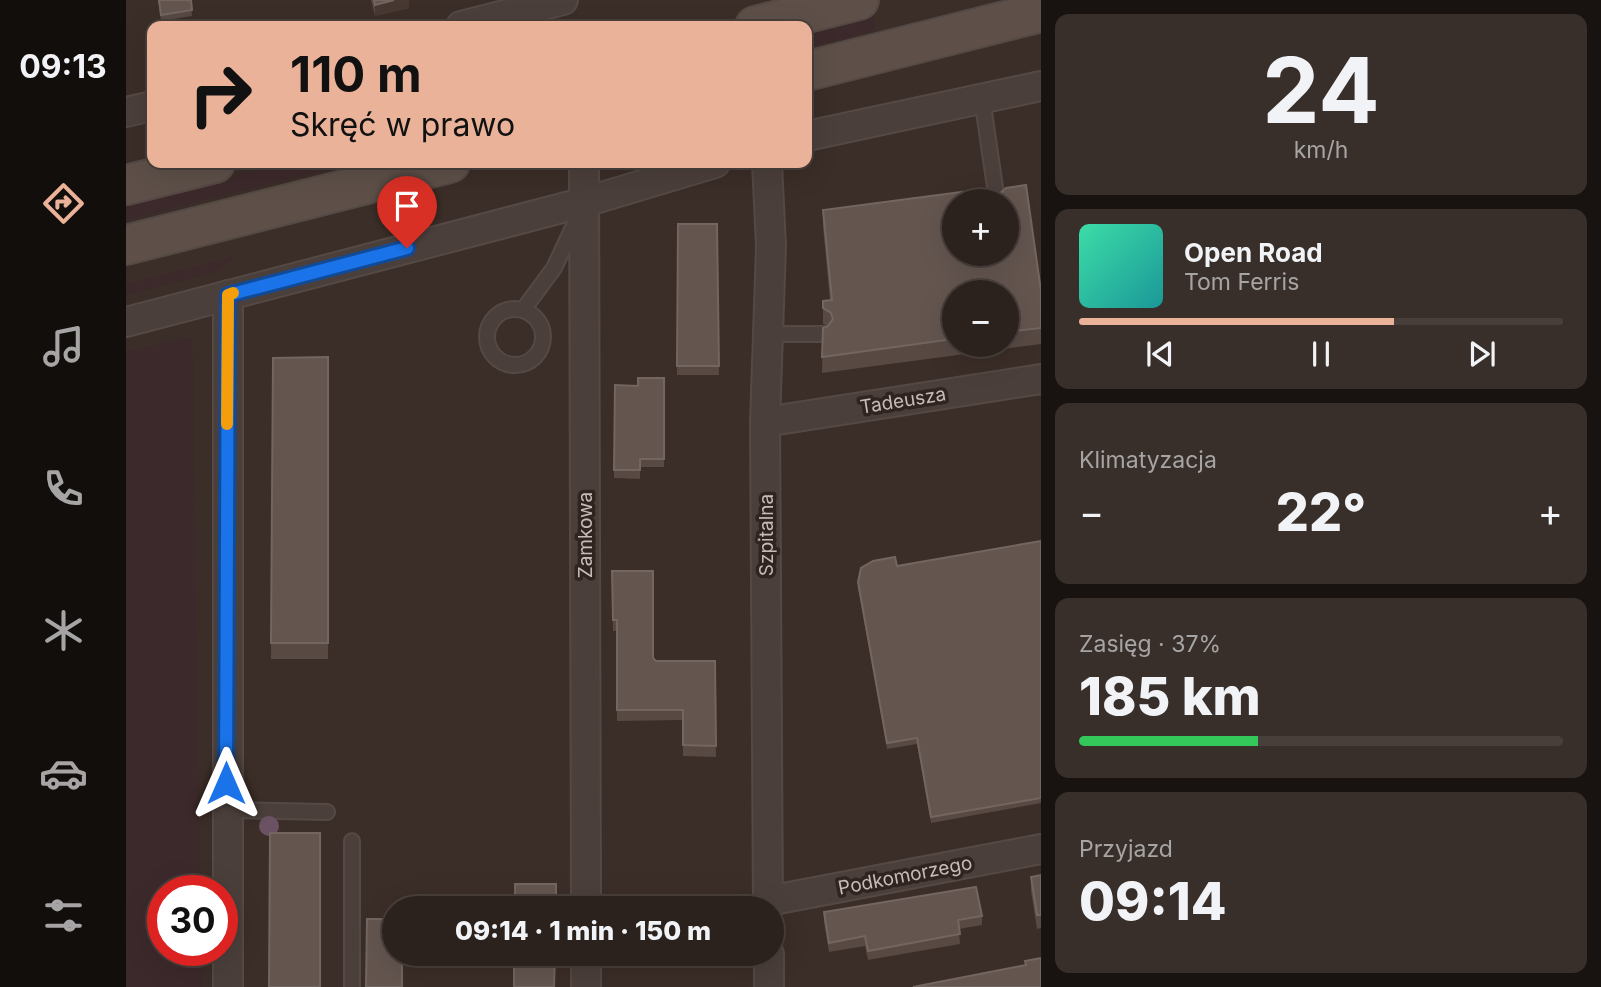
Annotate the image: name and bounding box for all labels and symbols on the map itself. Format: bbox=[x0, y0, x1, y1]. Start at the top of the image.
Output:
pin bbox=[377, 176, 437, 248]
street label: Tadeusza bbox=[858, 382, 948, 419]
street label: Zamkowa bbox=[574, 492, 597, 578]
street label: Szpitalna bbox=[755, 494, 778, 576]
position arrow bbox=[189, 746, 263, 820]
street label: Podkomorzego bbox=[836, 851, 974, 900]
speed limit sign: 30 bbox=[147, 875, 238, 966]

